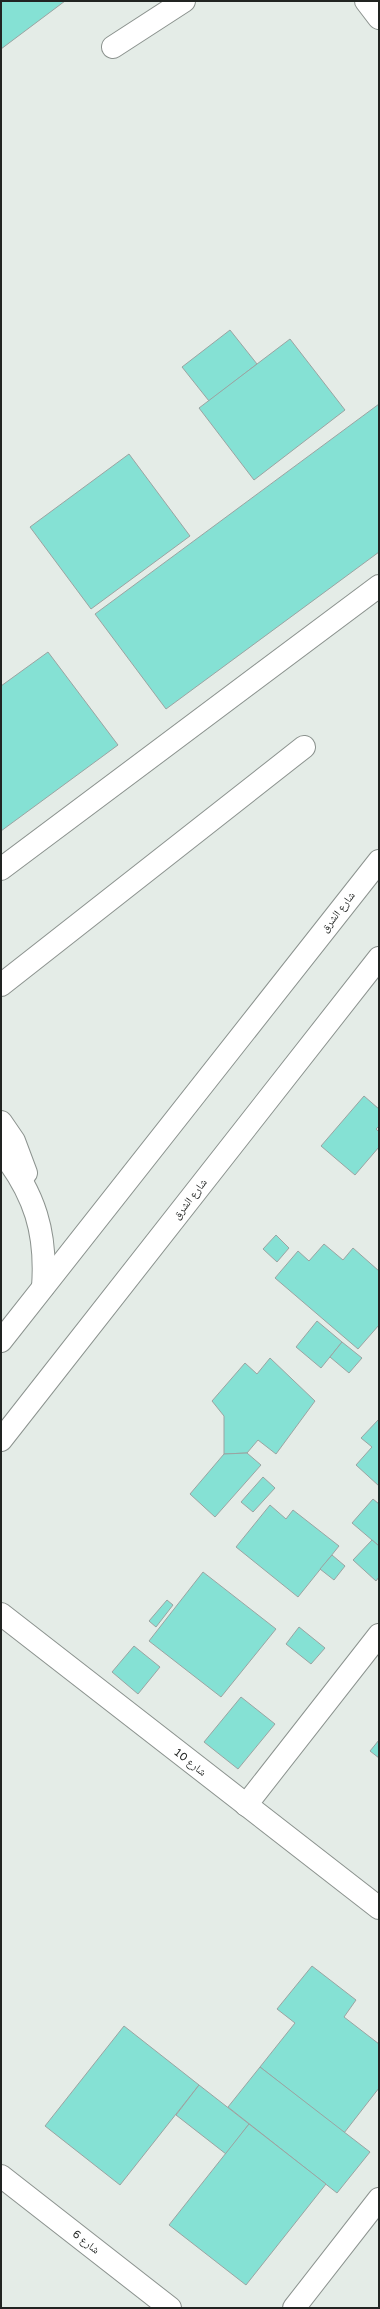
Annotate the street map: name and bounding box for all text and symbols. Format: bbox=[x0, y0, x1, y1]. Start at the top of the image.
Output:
street label: شارع الشرق bbox=[318, 889, 358, 935]
street label: شارع الشرق bbox=[170, 1176, 210, 1222]
street label: شارع 10 bbox=[171, 1745, 209, 1779]
street label: شارع 6 bbox=[70, 2227, 102, 2257]

